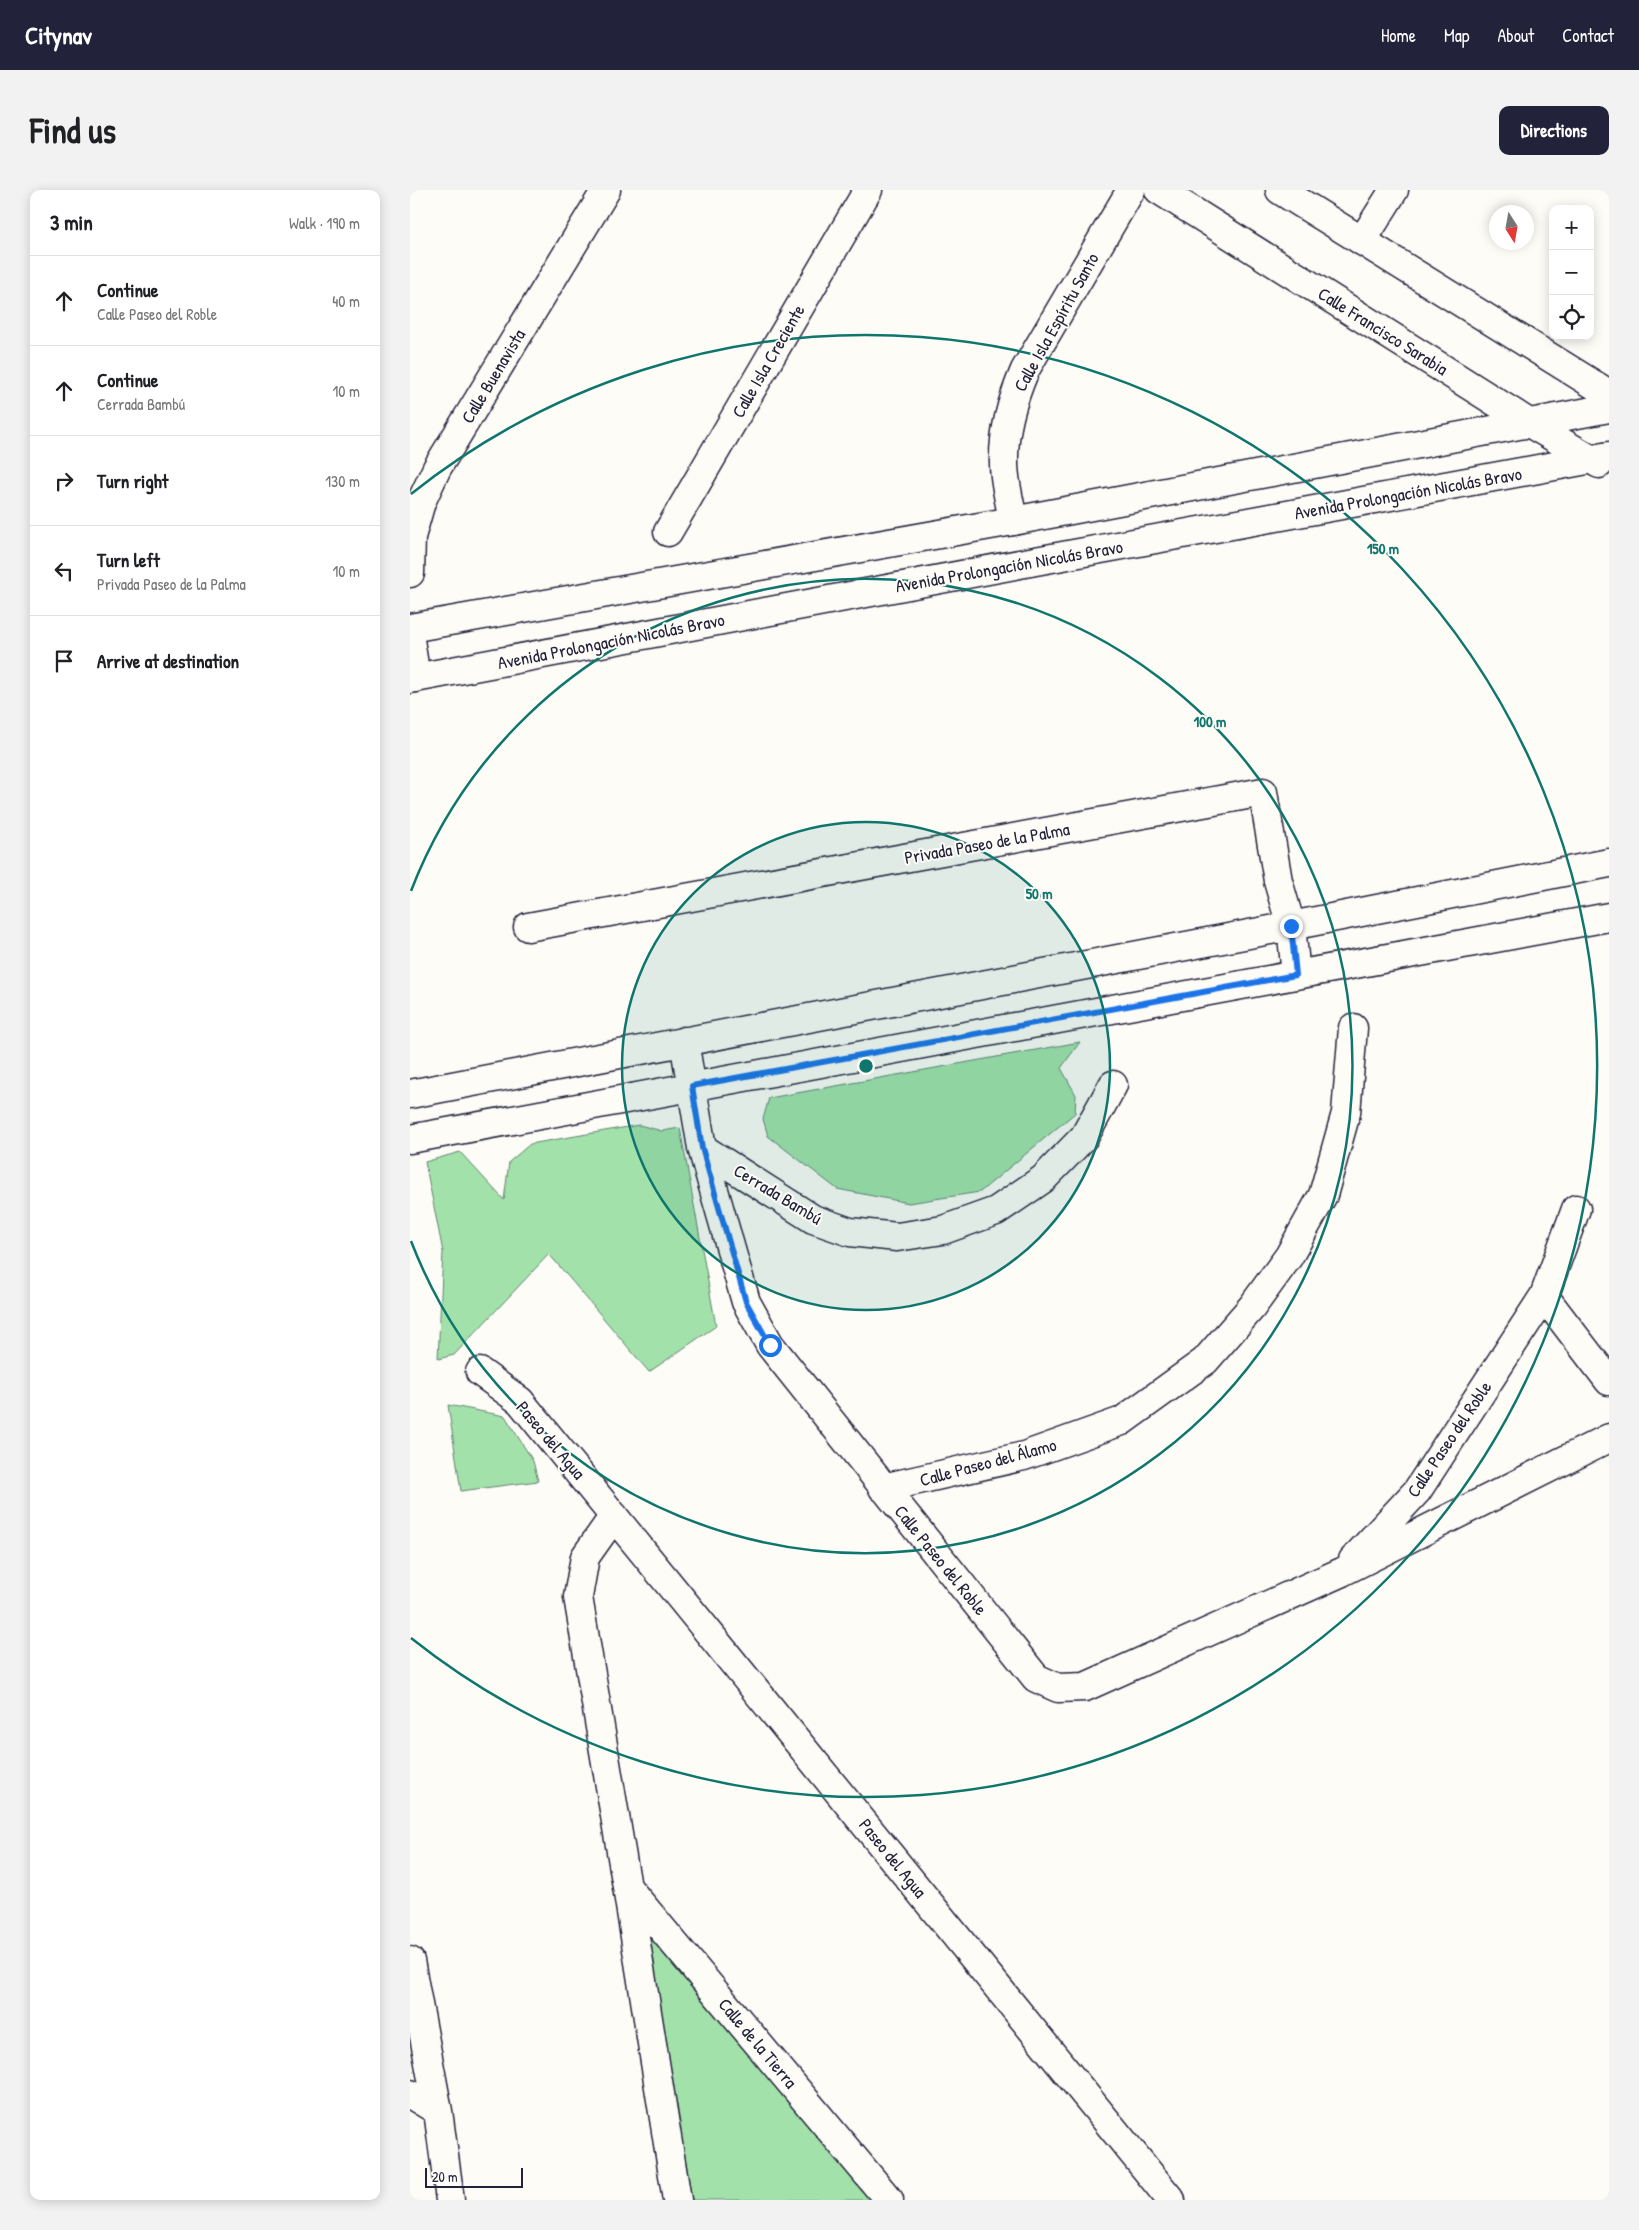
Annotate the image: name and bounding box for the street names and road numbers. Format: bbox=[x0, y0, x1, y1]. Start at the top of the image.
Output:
street label: Calle Isla Espíritu Santo bbox=[1007, 248, 1105, 396]
street label: Calle Francisco Sarabia bbox=[1313, 281, 1453, 381]
street label: Calle Isla Creciente bbox=[725, 300, 811, 422]
street label: Calle Buenavista bbox=[455, 324, 531, 428]
street label: Avenida Prolongación Nicolás Bravo bbox=[1292, 461, 1524, 525]
street label: Avenida Prolongación Nicolás Bravo bbox=[893, 534, 1125, 598]
street label: Avenida Prolongación Nicolás Bravo bbox=[495, 607, 727, 675]
street label: Privada Paseo de la Palma bbox=[902, 816, 1072, 870]
street label: Cerrada Bambú bbox=[729, 1158, 827, 1230]
street label: Calle Paseo del Roble bbox=[1401, 1376, 1497, 1502]
street label: Paseo del Agua bbox=[511, 1395, 591, 1485]
street label: Calle Paseo del Álamo bbox=[917, 1432, 1059, 1492]
street label: Calle Paseo del Roble bbox=[889, 1500, 993, 1620]
street label: Paseo del Agua bbox=[853, 1813, 933, 1903]
street label: Calle de la Tierra bbox=[713, 1993, 803, 2093]

